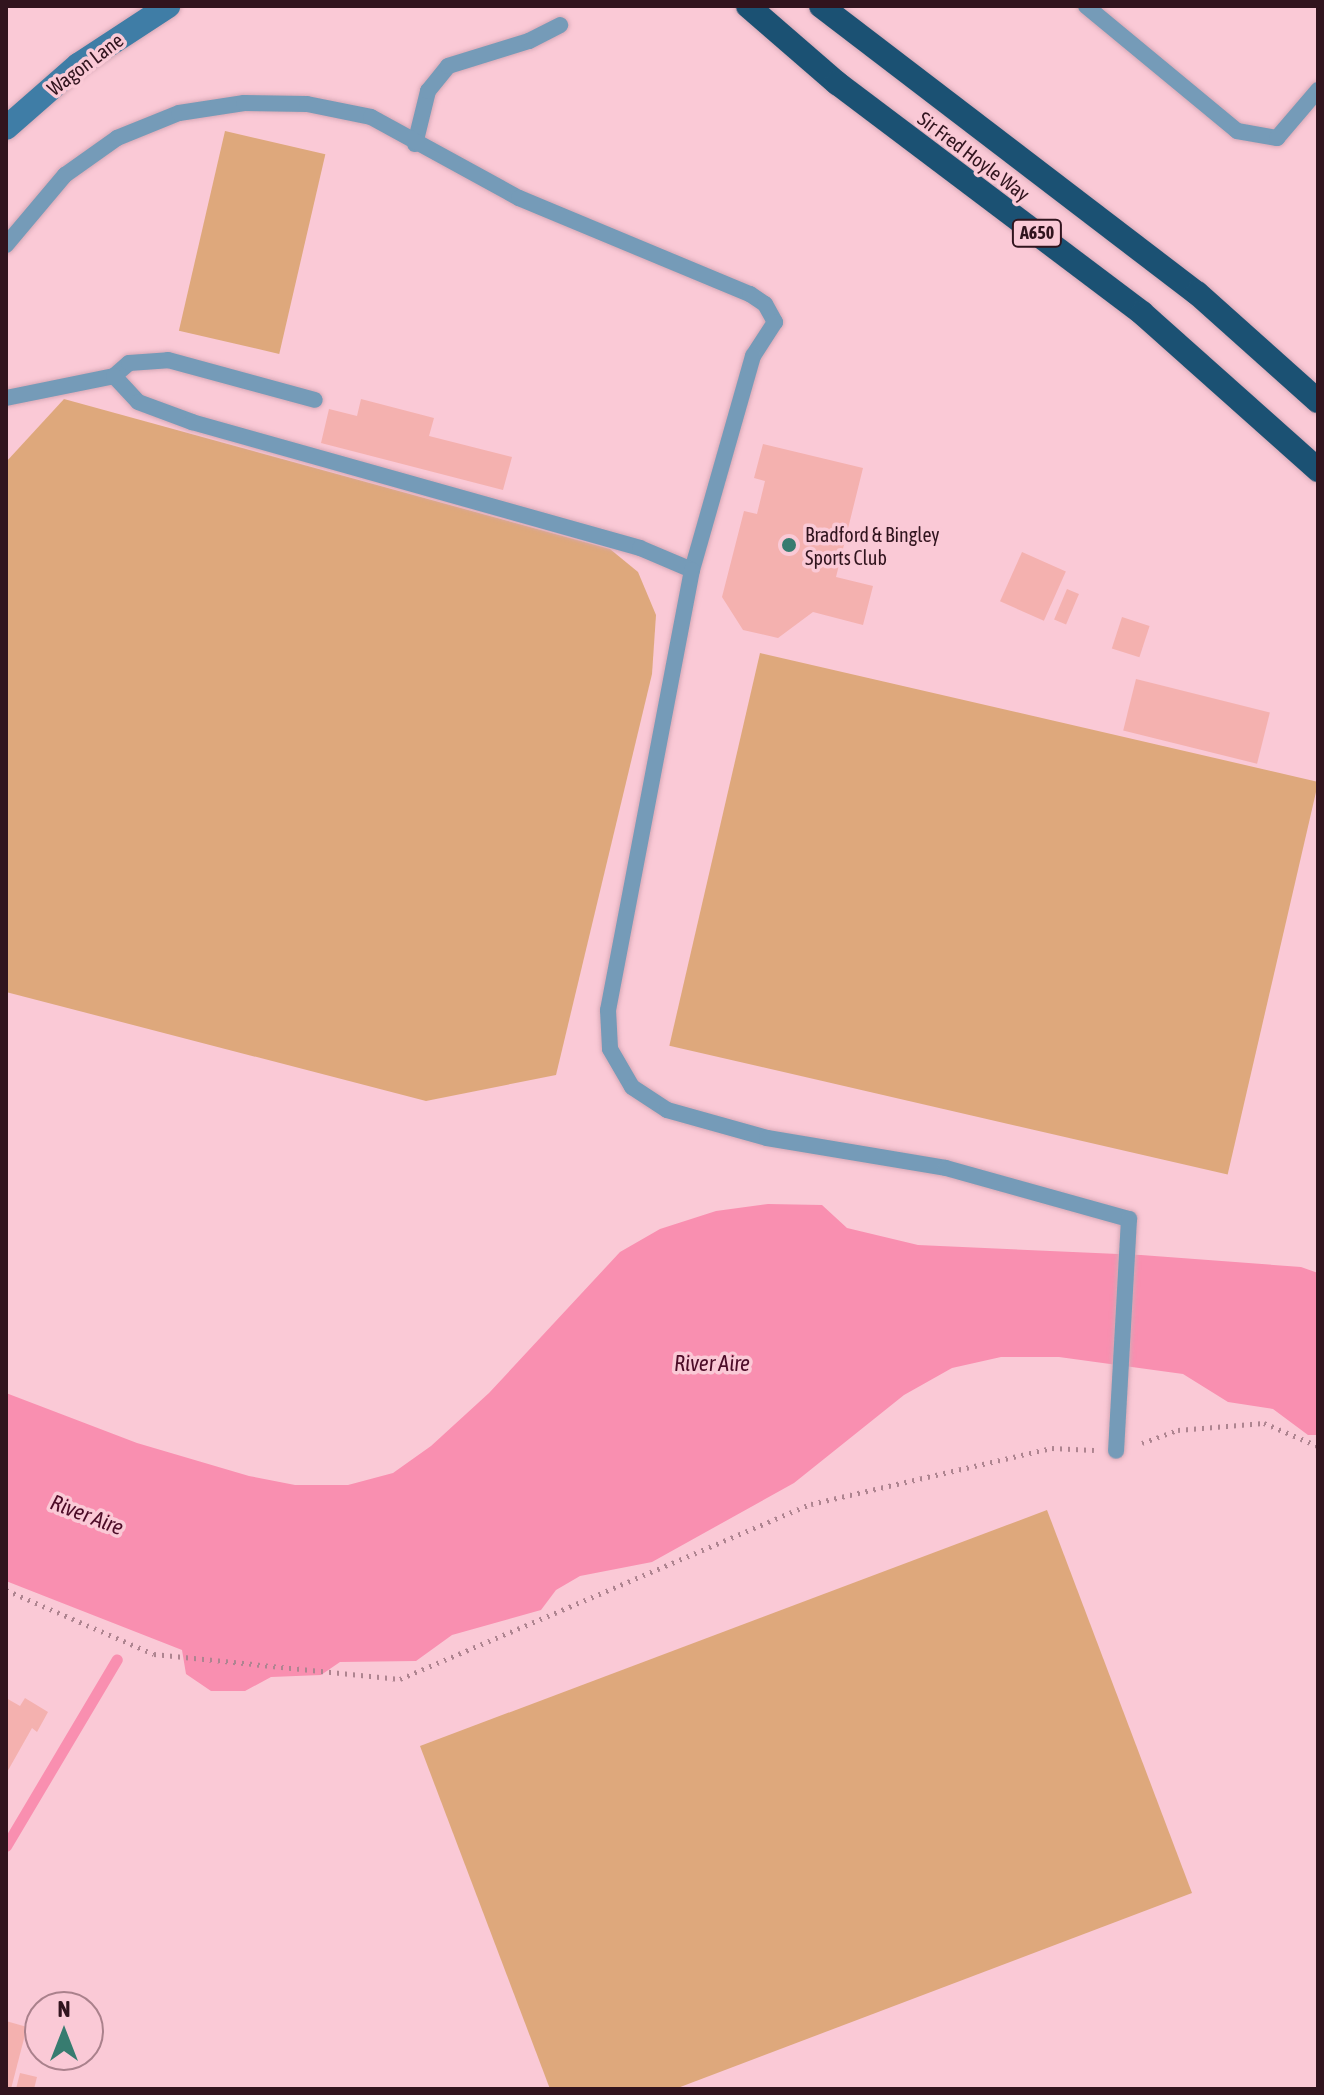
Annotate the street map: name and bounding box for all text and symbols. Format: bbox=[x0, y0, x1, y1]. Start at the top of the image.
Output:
street label: Wagon Lane bbox=[42, 28, 128, 100]
street label: Sir Fred Hoyle Way bbox=[913, 106, 1035, 206]
road number: A650 bbox=[1011, 219, 1063, 247]
place label: Bradford & Bingley Sports Club bbox=[805, 522, 940, 569]
marker: Bradford & Bingley Sports Club bbox=[780, 536, 798, 554]
water label: River Aire bbox=[674, 1351, 750, 1377]
water label: River Aire bbox=[47, 1489, 127, 1541]
north arrow bbox=[24, 1991, 104, 2071]
text: N bbox=[58, 1996, 70, 2022]

